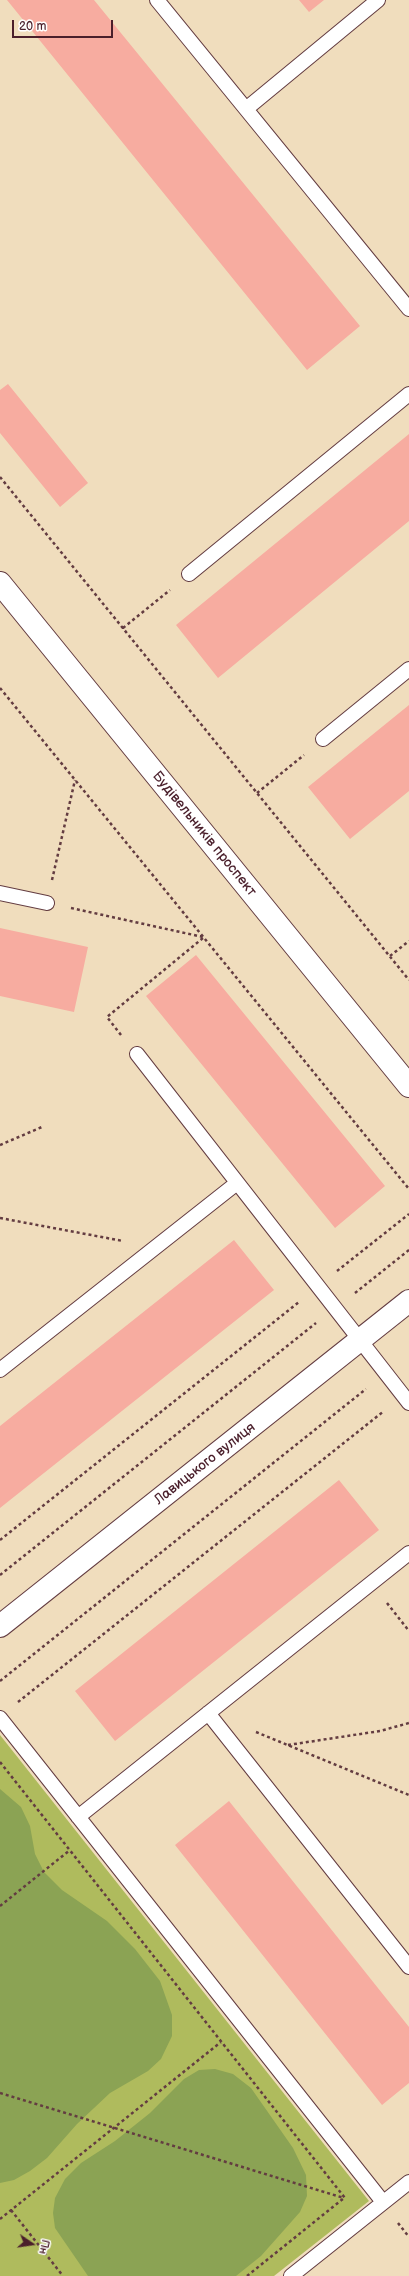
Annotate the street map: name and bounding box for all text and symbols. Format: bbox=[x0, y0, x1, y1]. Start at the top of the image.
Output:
scale bar bbox=[14, 12, 115, 38]
text: 20 m bbox=[19, 19, 46, 34]
street label: Будівельників проспект bbox=[148, 768, 260, 900]
street label: Лавицького вулиця bbox=[151, 1419, 259, 1509]
north arrow bbox=[12, 2224, 52, 2264]
text: Пн bbox=[36, 2238, 52, 2255]

